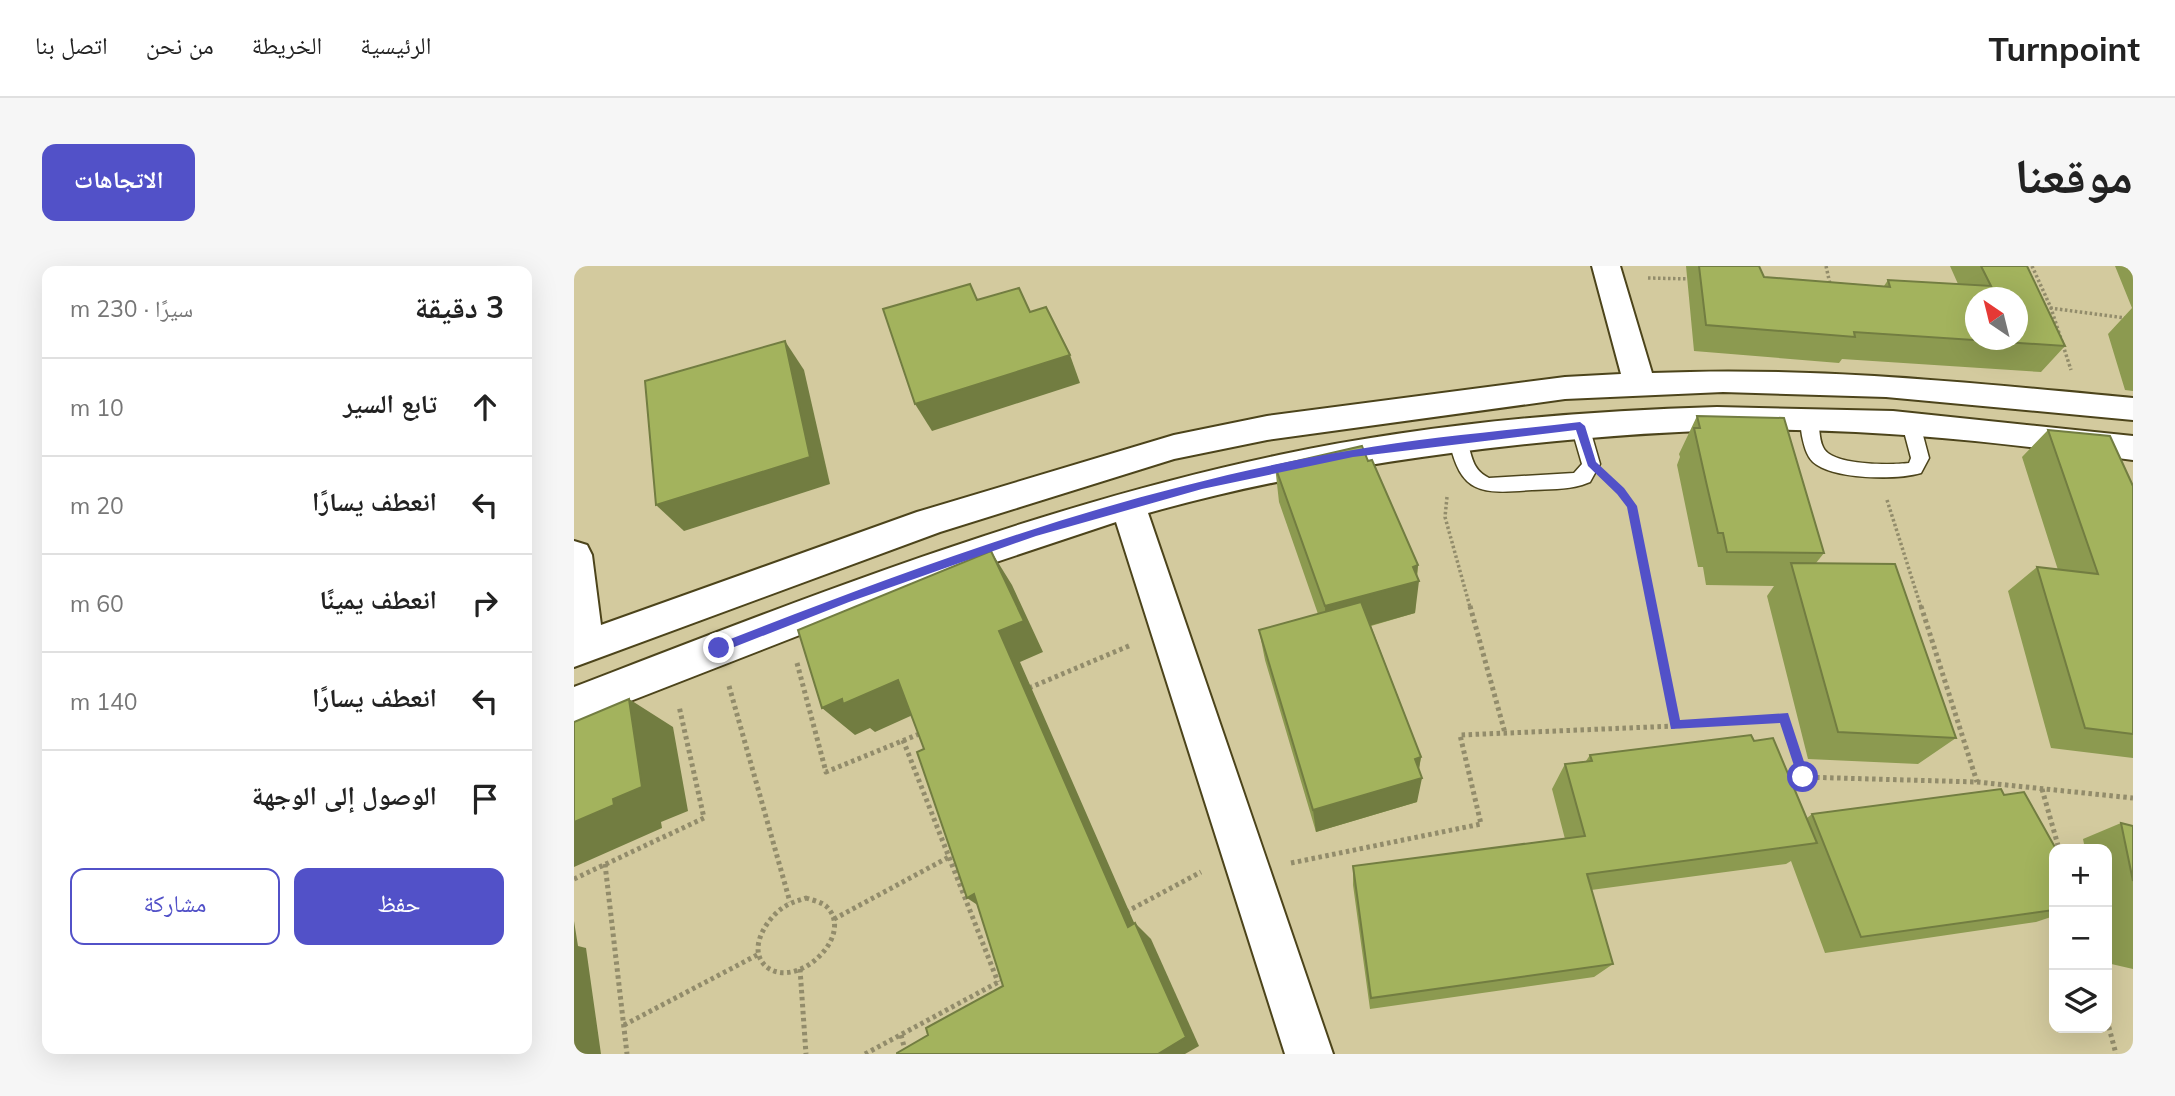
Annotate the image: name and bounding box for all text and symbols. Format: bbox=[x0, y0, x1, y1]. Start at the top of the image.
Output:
text: Turnpoint bbox=[1988, 28, 2140, 69]
text: اتصل بنا bbox=[35, 30, 108, 60]
text: من نحن bbox=[146, 30, 214, 60]
text: الخريطة bbox=[252, 30, 322, 60]
text: الرئيسية bbox=[360, 30, 431, 60]
button: الاتجاهات bbox=[42, 144, 195, 221]
text: موقعنا bbox=[2015, 144, 2133, 205]
north arrow bbox=[1965, 287, 2028, 350]
text: 3 دقيقة bbox=[415, 288, 504, 326]
text: سيرًا · 230 m bbox=[70, 294, 193, 323]
text: تابع السير bbox=[343, 387, 437, 420]
icon: ahead bbox=[466, 388, 504, 426]
text: 10 m bbox=[70, 393, 124, 422]
text: انعطف يسارًا bbox=[312, 485, 437, 518]
icon: left bbox=[466, 486, 504, 524]
text: 20 m bbox=[70, 491, 124, 520]
text: انعطف يمينًا bbox=[320, 583, 437, 616]
icon: right bbox=[466, 584, 504, 622]
text: 60 m bbox=[70, 589, 124, 618]
route end bbox=[703, 632, 734, 663]
text: انعطف يسارًا bbox=[312, 681, 437, 714]
icon: left bbox=[466, 682, 504, 720]
text: 140 m bbox=[70, 687, 138, 716]
route start bbox=[1787, 761, 1818, 792]
text: الوصول إلى الوجهة bbox=[252, 779, 437, 812]
icon: arrive bbox=[466, 780, 504, 818]
map controls bbox=[2049, 844, 2112, 1033]
button: + bbox=[2049, 844, 2112, 907]
button: مشاركة bbox=[70, 868, 280, 945]
button: حفظ bbox=[294, 868, 504, 945]
button: − bbox=[2049, 907, 2112, 970]
button: layers bbox=[2049, 970, 2112, 1033]

